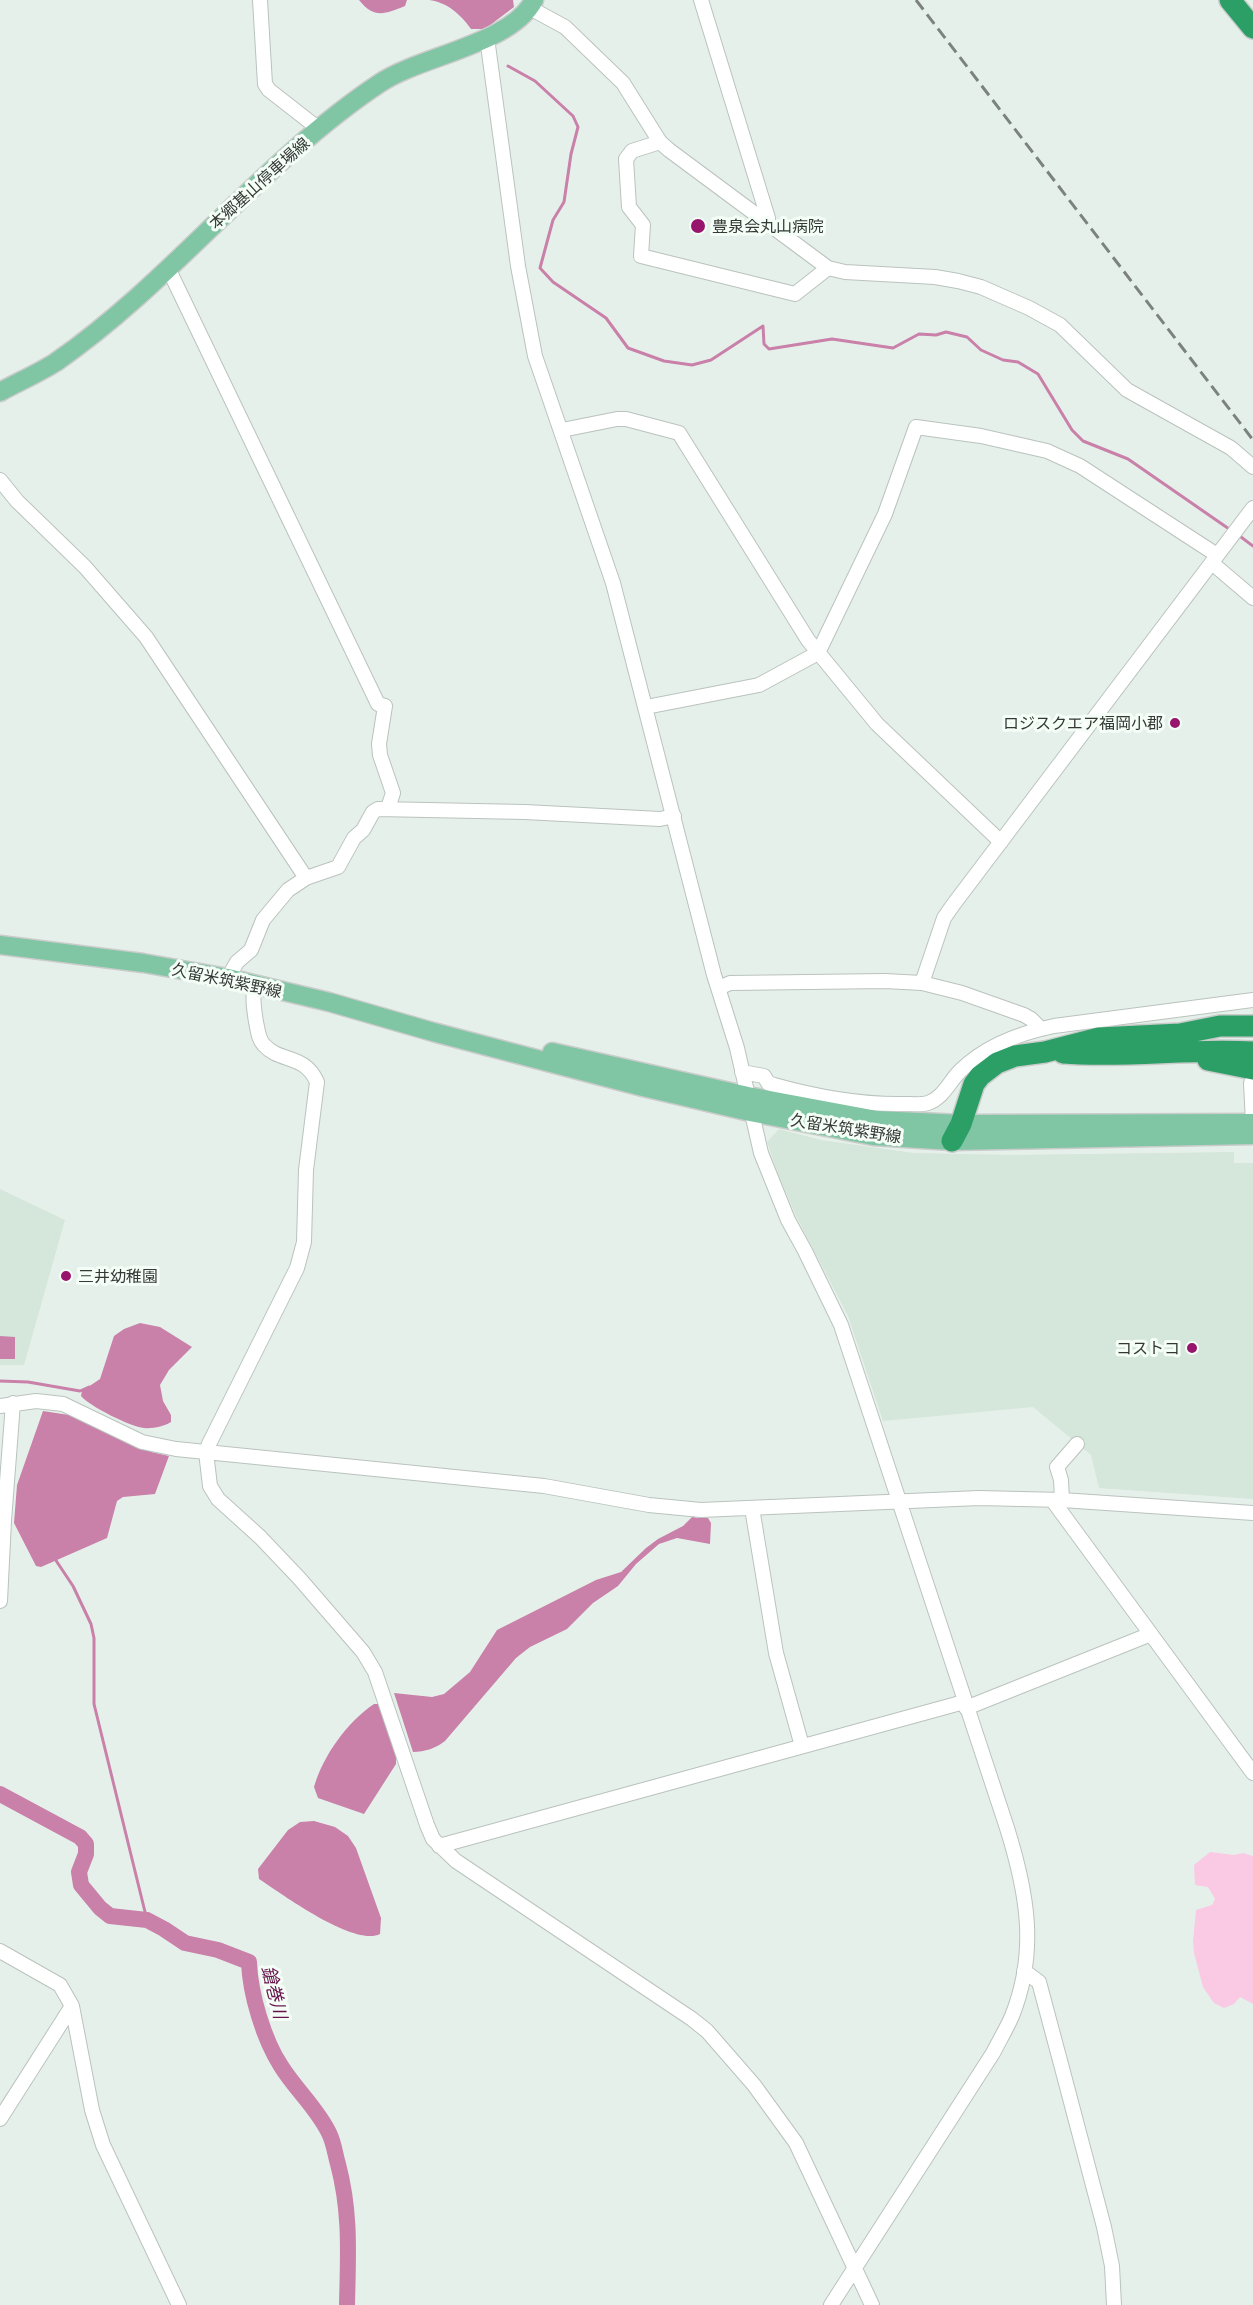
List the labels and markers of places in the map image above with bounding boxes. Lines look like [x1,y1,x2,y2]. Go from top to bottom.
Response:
place label: 豊泉会丸山病院 [712,216,824,236]
marker: 豊泉会丸山病院 [689,217,707,235]
place label: ロジスクエア福岡小郡 [1003,713,1163,733]
marker: ロジスクエア福岡小郡 [1168,716,1182,730]
place label: 三井幼稚園 [78,1266,158,1286]
marker: 三井幼稚園 [59,1269,73,1283]
place label: コストコ [1116,1338,1180,1358]
marker: コストコ [1185,1341,1199,1355]

